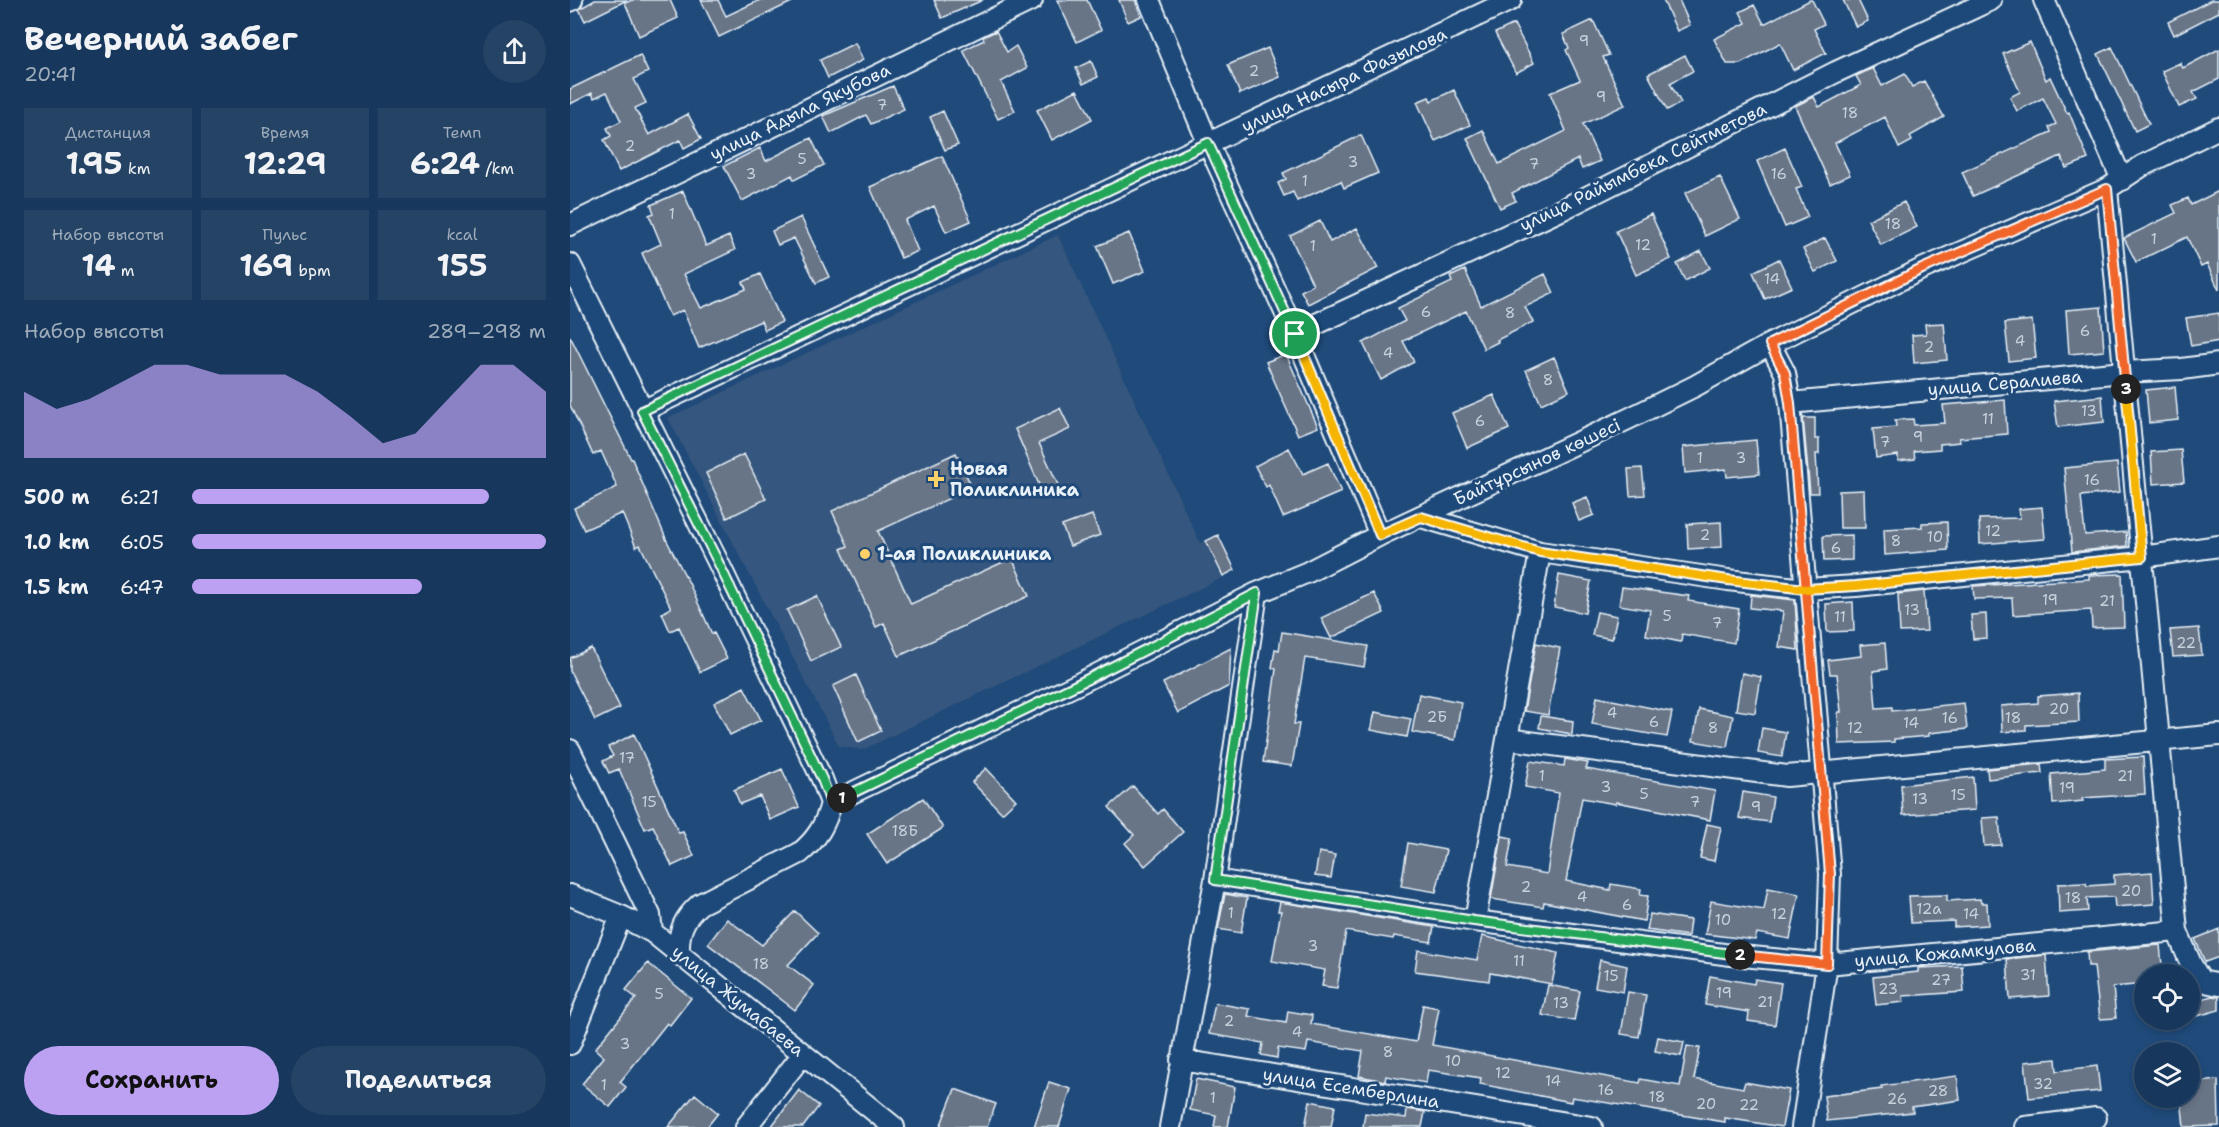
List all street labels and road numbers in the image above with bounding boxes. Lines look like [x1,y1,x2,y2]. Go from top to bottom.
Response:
street label: улица Насыра Фазылова [1237,22,1451,138]
street label: улица Адыла Якубова [706,58,894,166]
street label: улица Райымбека Сейтметова [1516,97,1770,237]
street label: улица Сералиева [1927,364,2083,402]
street label: Байтұрсынов көшесі [1450,413,1624,511]
street label: улица Кожамкулова [1853,933,2037,973]
street label: улица Жумабаева [667,940,809,1062]
street label: улица Есемберлина [1261,1062,1441,1114]

